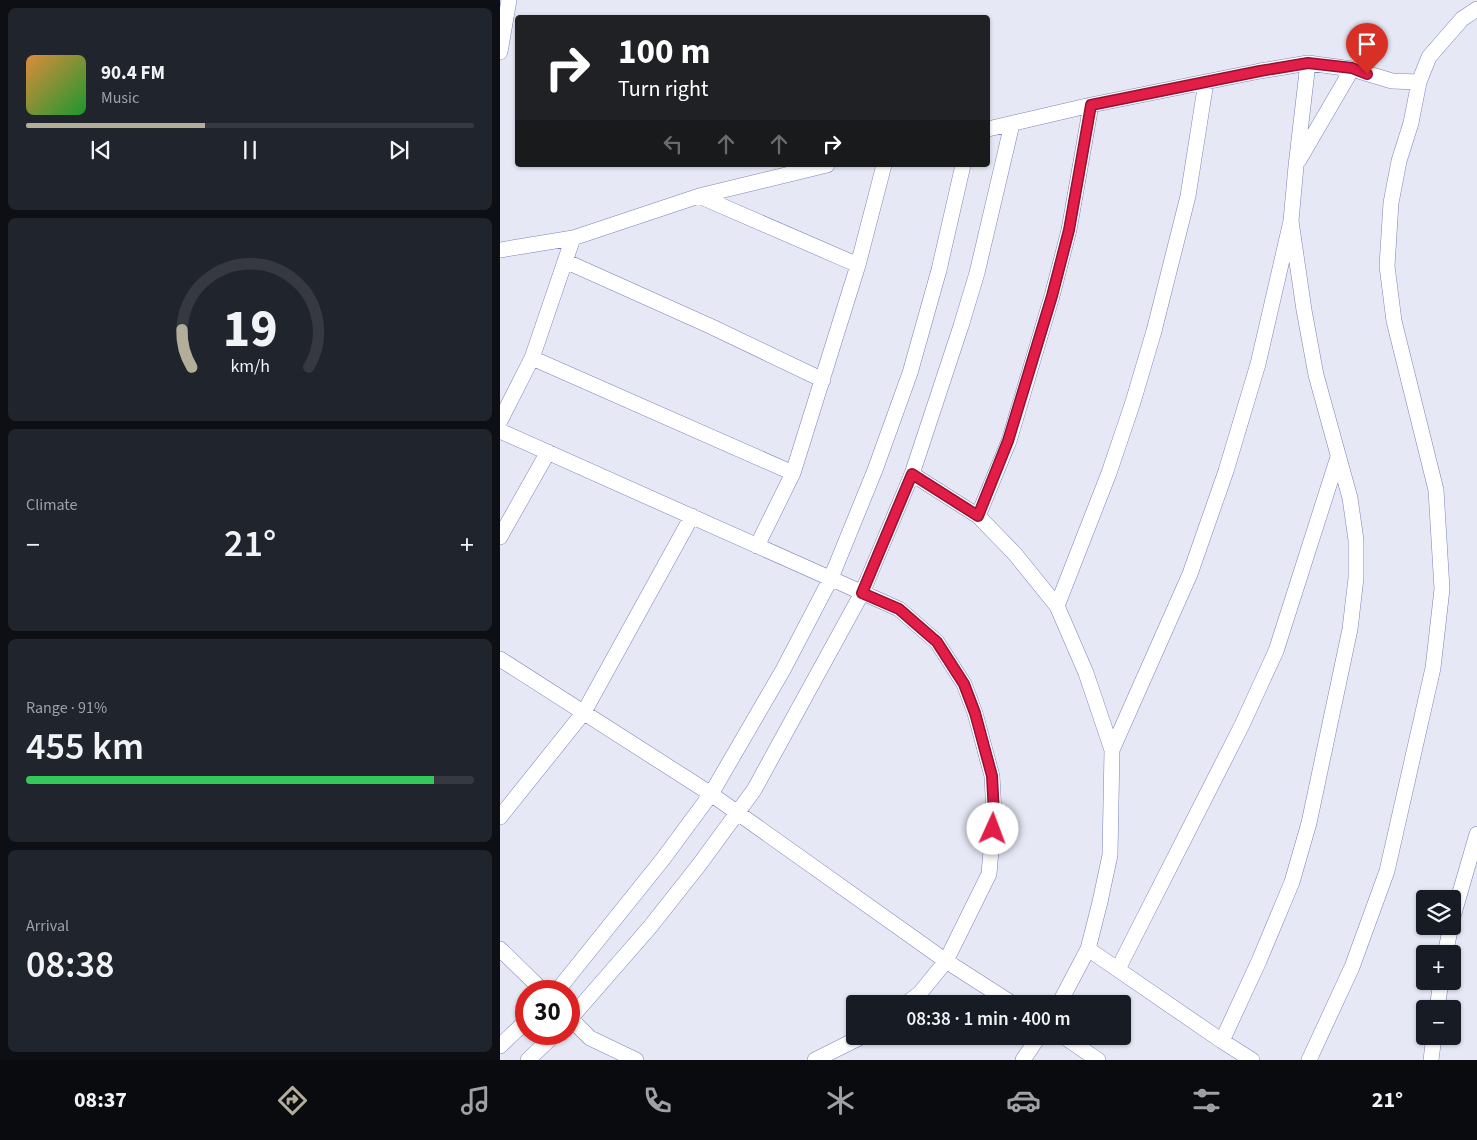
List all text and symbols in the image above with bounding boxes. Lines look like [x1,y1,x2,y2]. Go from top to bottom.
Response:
pin [1346,23,1388,74]
text: 100 m [618,27,710,77]
icon: arrive [1353,30,1381,58]
icon: right [535,35,600,100]
text: 90.4 FM [101,60,165,87]
text: Turn right [618,73,708,105]
text: Music [101,87,139,109]
icon: left [659,130,687,158]
icon: ahead [712,130,740,158]
icon: ahead [765,130,793,158]
icon: right [818,130,846,158]
icon: previous [87,136,115,164]
icon: pause [236,136,264,164]
icon: next [385,136,413,164]
text: 19 [223,293,277,367]
text: km/h [230,354,270,379]
text: Climate [26,494,77,516]
text: 21° [224,517,276,571]
text: − [26,525,40,565]
text: + [460,525,474,565]
text: Range · 91% [26,697,107,719]
text: 455 km [26,720,144,774]
position arrow [966,802,1018,854]
map controls [1416,890,1461,1045]
button: layers [1416,890,1461,935]
text: Arrival [26,915,69,937]
text: 08:38 [26,938,114,992]
button: + [1416,945,1461,990]
speed limit sign: 30 [515,980,580,1045]
button: − [1416,1000,1461,1045]
text: 08:38 · 1 min · 400 m [906,1006,1071,1033]
icon: directions [275,1083,310,1118]
icon: music [458,1083,493,1118]
icon: phone [640,1083,675,1118]
icon: climate [823,1083,858,1118]
icon: car [1006,1083,1041,1118]
icon: filters [1189,1083,1224,1118]
text: 08:37 [74,1084,127,1116]
text: 21° [1372,1084,1403,1116]

